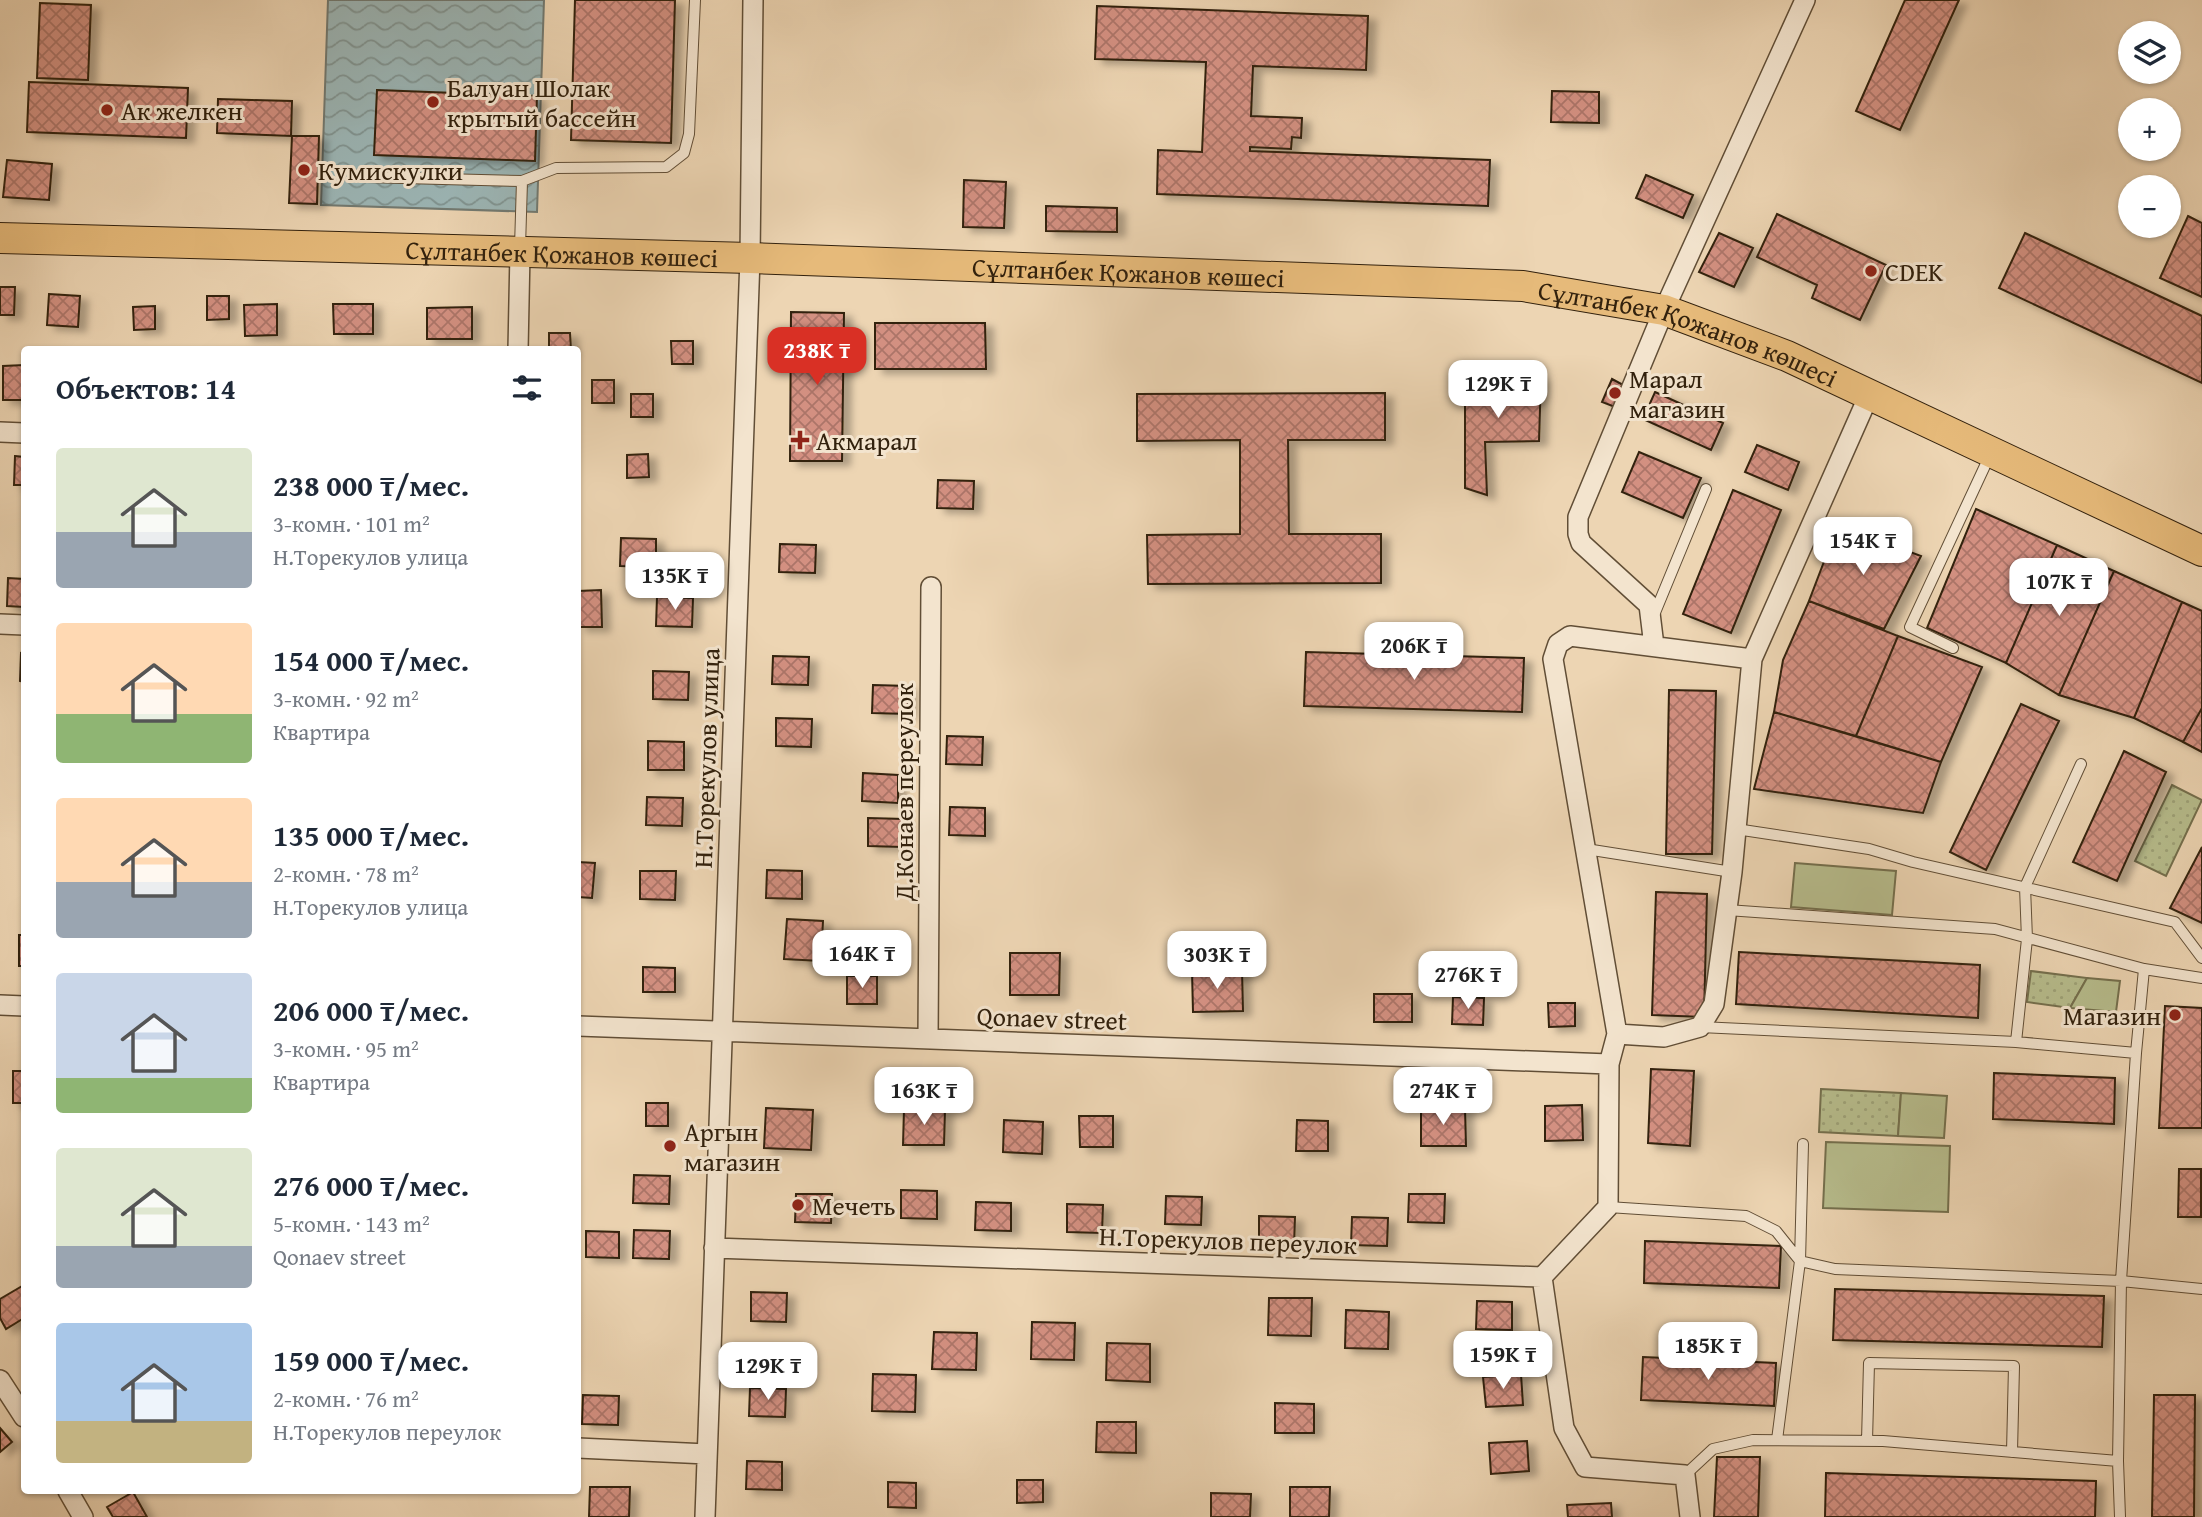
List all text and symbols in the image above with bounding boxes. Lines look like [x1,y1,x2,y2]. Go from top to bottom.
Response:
map controls [2118,21,2181,238]
button: layers [2118,21,2181,84]
place label: Балуан Шолак крытый бассейн [447,68,636,137]
place label: Ак желкен [121,91,243,130]
marker: Балуан Шолак крытый бассейн [425,94,441,110]
button: + [2118,98,2181,161]
marker: Ак желкен [99,102,115,118]
place label: Кумискулки [318,151,463,190]
marker: Кумискулки [296,162,312,178]
button: − [2118,175,2181,238]
street label: Сұлтанбек Қожанов көшесі [405,229,719,277]
street label: Сұлтанбек Қожанов көшесі [972,247,1285,297]
place label: CDEK [1885,252,1944,291]
marker: CDEK [1863,263,1879,279]
street label: Сұлтанбек Қожанов көшесі [1535,269,1844,397]
pin: 238K ₸ [760,328,874,387]
text: 238K ₸ [783,333,851,366]
place label: Марал магазин [1629,359,1725,428]
pin: 129K ₸ [1441,360,1555,420]
text: Объектов: 14 [56,366,236,410]
text: 129K ₸ [1464,366,1532,399]
icon: filters [508,369,546,407]
marker: Марал магазин [1607,385,1623,401]
place label: Акмарал [816,421,917,460]
marker: Акмарал [790,430,810,450]
text: 238 000 ₸/мес. [273,463,469,507]
icon: home [112,476,196,560]
text: 3-комн. · 101 m² [273,507,430,540]
pin: 154K ₸ [1806,518,1920,577]
text: 154K ₸ [1829,523,1897,556]
text: Н.Торекулов улица [273,540,468,573]
pin: 135K ₸ [618,552,732,612]
text: 135K ₸ [641,558,709,591]
pin: 107K ₸ [2002,558,2116,618]
text: 107K ₸ [2025,564,2093,597]
pin: 206K ₸ [1357,622,1471,682]
text: 206K ₸ [1380,628,1448,661]
text: 154 000 ₸/мес. [273,638,469,682]
street label: Н.Торекулов улица [683,646,729,869]
icon: home [112,651,196,735]
text: 3-комн. · 92 m² [273,682,419,715]
street label: Д.Конаев переулок [884,683,923,902]
text: Квартира [273,715,370,748]
text: 135 000 ₸/мес. [273,813,469,857]
icon: home [112,826,196,910]
text: 2-комн. · 78 m² [273,857,419,890]
text: Н.Торекулов улица [273,890,468,923]
pin: 164K ₸ [805,930,919,990]
pin: 303K ₸ [1160,932,1274,991]
text: 164K ₸ [828,936,896,969]
text: 303K ₸ [1183,937,1251,970]
pin: 276K ₸ [1411,951,1525,1011]
text: 276K ₸ [1434,957,1502,990]
text: 206 000 ₸/мес. [273,988,469,1032]
street label: Qonaev street [976,996,1128,1040]
place label: Магазин [2063,996,2161,1035]
icon: home [112,1001,196,1085]
marker: Магазин [2167,1007,2183,1023]
text: 3-комн. · 95 m² [273,1032,419,1065]
text: Квартира [273,1065,370,1098]
pin: 163K ₸ [867,1068,981,1127]
pin: 274K ₸ [1386,1068,1500,1127]
text: 163K ₸ [890,1073,958,1106]
text: 274K ₸ [1409,1073,1477,1106]
place label: Аргын магазин [684,1112,780,1181]
marker: Аргын магазин [662,1138,678,1154]
text: 276 000 ₸/мес. [273,1163,469,1207]
icon: home [112,1176,196,1260]
place label: Мечеть [812,1186,896,1225]
marker: Мечеть [790,1197,806,1213]
text: 5-комн. · 143 m² [273,1207,430,1240]
street label: Н.Торекулов переулок [1098,1216,1358,1264]
text: Qonaev street [273,1240,406,1273]
pin: 185K ₸ [1651,1322,1765,1382]
text: 185K ₸ [1674,1328,1742,1361]
pin: 159K ₸ [1446,1332,1560,1391]
text: 159K ₸ [1469,1337,1537,1370]
text: 159 000 ₸/мес. [273,1338,469,1382]
pin: 129K ₸ [711,1342,825,1402]
text: 129K ₸ [734,1348,802,1381]
icon: home [112,1351,196,1435]
text: 2-комн. · 76 m² [273,1382,419,1415]
text: Н.Торекулов переулок [273,1415,501,1448]

